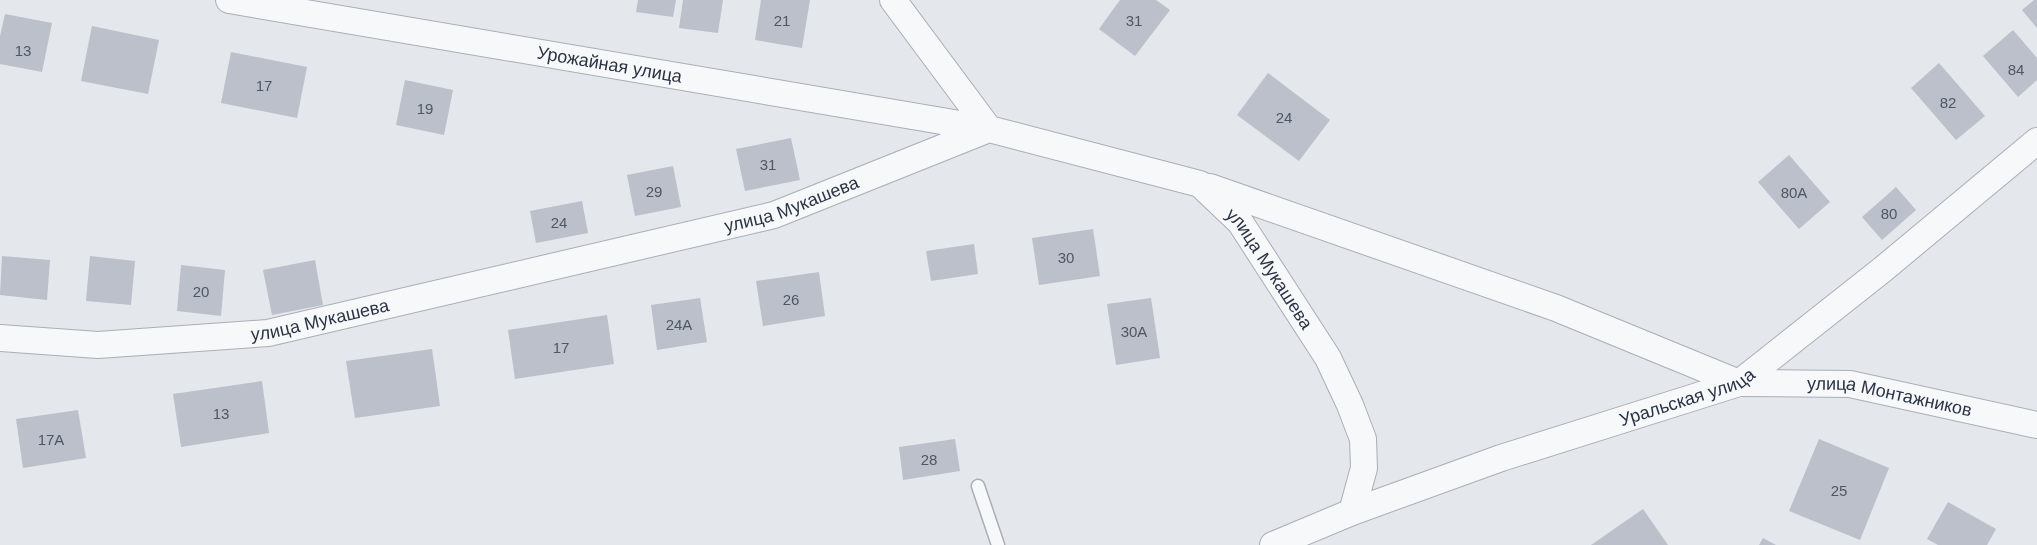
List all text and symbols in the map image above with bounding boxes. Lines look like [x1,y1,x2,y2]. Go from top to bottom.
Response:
house number: 21 [774,12,790,29]
house number: 31 [1126,12,1142,29]
house number: 13 [15,42,31,59]
street label: Урожайная улица [535,42,685,87]
house number: 84 [2008,61,2024,78]
house number: 17 [256,77,272,94]
house number: 82 [1940,94,1956,111]
house number: 19 [417,100,433,117]
house number: 24 [1276,109,1292,126]
house number: 31 [760,156,776,173]
street label: улица Мукашева [722,172,862,236]
house number: 29 [646,183,662,200]
house number: 80А [1781,184,1807,201]
street label: улица Мукашева [1222,204,1317,334]
house number: 80 [1881,205,1897,222]
house number: 24 [551,214,567,231]
house number: 30 [1058,249,1074,266]
house number: 20 [193,283,209,300]
house number: 26 [783,291,799,308]
street label: улица Мукашева [250,295,392,344]
house number: 24А [666,316,692,333]
house number: 30А [1121,323,1147,340]
house number: 17 [553,339,569,356]
street label: Уральская улица [1617,364,1760,430]
street label: улица Монтажников [1807,373,1974,420]
house number: 13 [213,405,229,422]
house number: 17А [38,431,64,448]
house number: 28 [921,451,937,468]
house number: 25 [1831,482,1847,499]

